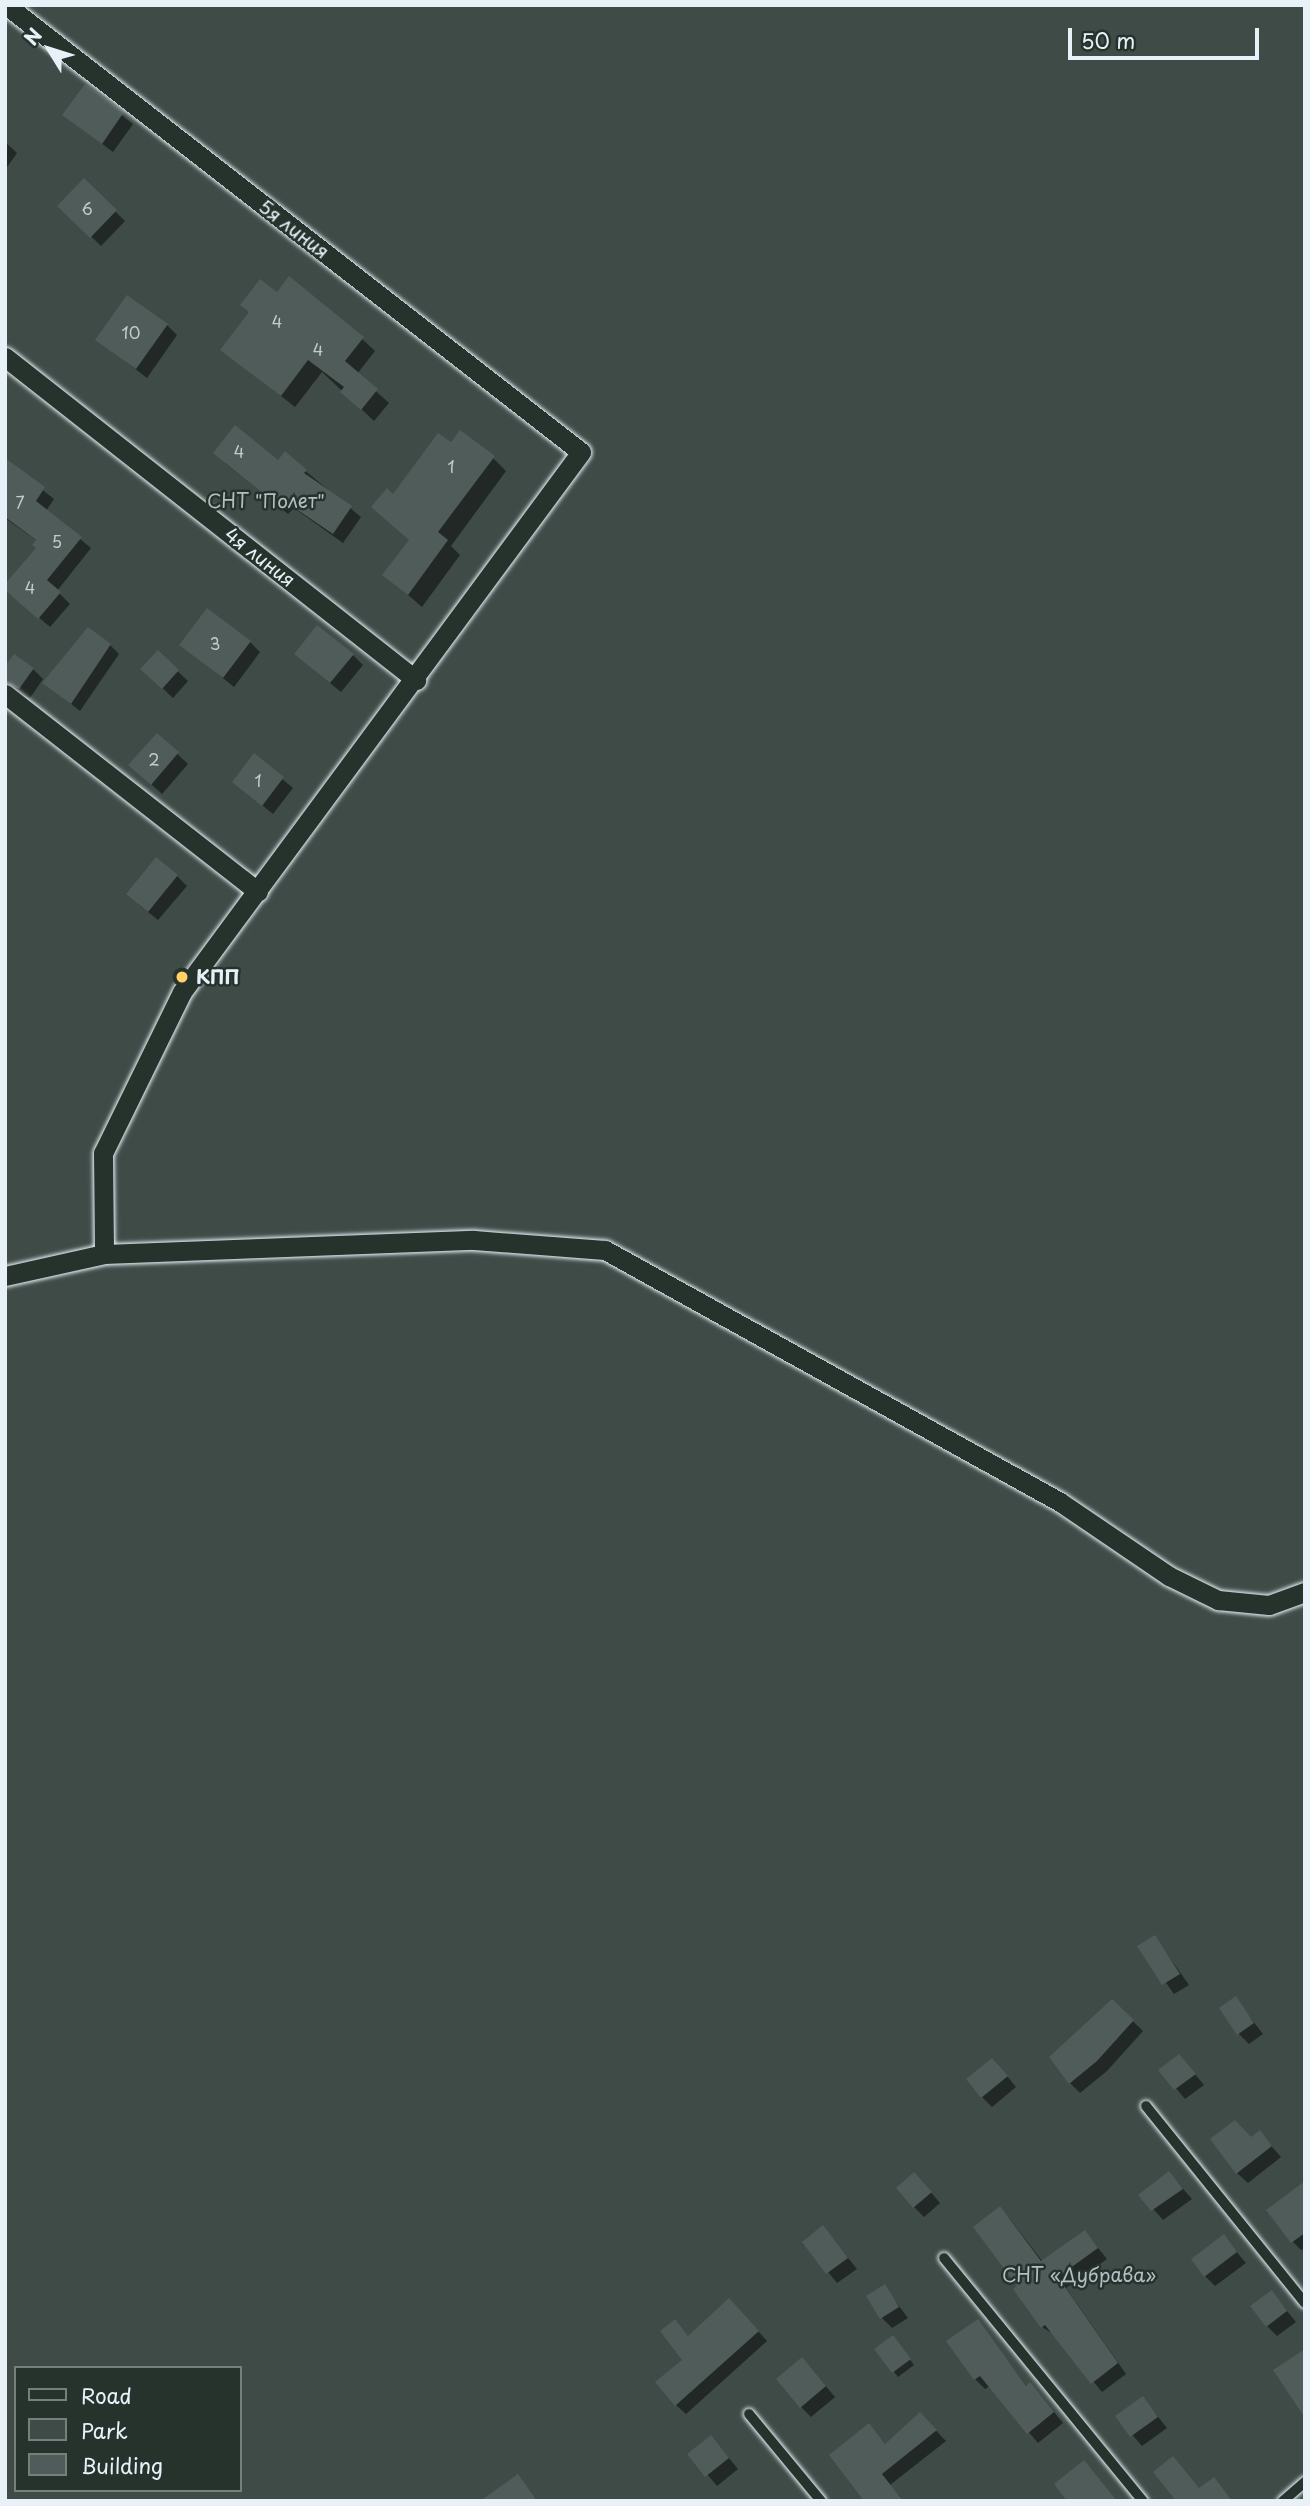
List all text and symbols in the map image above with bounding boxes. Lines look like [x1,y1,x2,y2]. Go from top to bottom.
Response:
north arrow [14,14,84,84]
scale bar [1072,14,1263,58]
text: N [17,22,48,51]
text: 50 m [1081,24,1135,56]
street label: 5я линия [254,194,334,264]
house number: 6 [81,198,93,218]
house number: 4 [272,311,282,331]
house number: 10 [122,322,140,342]
house number: 4 [313,339,323,359]
house number: 4 [234,441,244,461]
house number: 1 [447,456,455,476]
park label: СНТ "Полет" [207,490,325,512]
house number: 7 [15,492,25,512]
street label: 4я линия [220,522,300,592]
house number: 5 [52,531,62,551]
house number: 4 [25,577,35,597]
house number: 3 [210,633,220,653]
house number: 2 [148,749,160,769]
house number: 1 [254,770,262,790]
place label: КПП [196,966,240,988]
marker: КПП [174,969,190,985]
park label: СНТ «Дубрава» [1002,2264,1156,2286]
legend [14,2366,242,2492]
text: Road [81,2379,132,2411]
text: Park [81,2414,128,2446]
text: Building [81,2449,163,2481]

